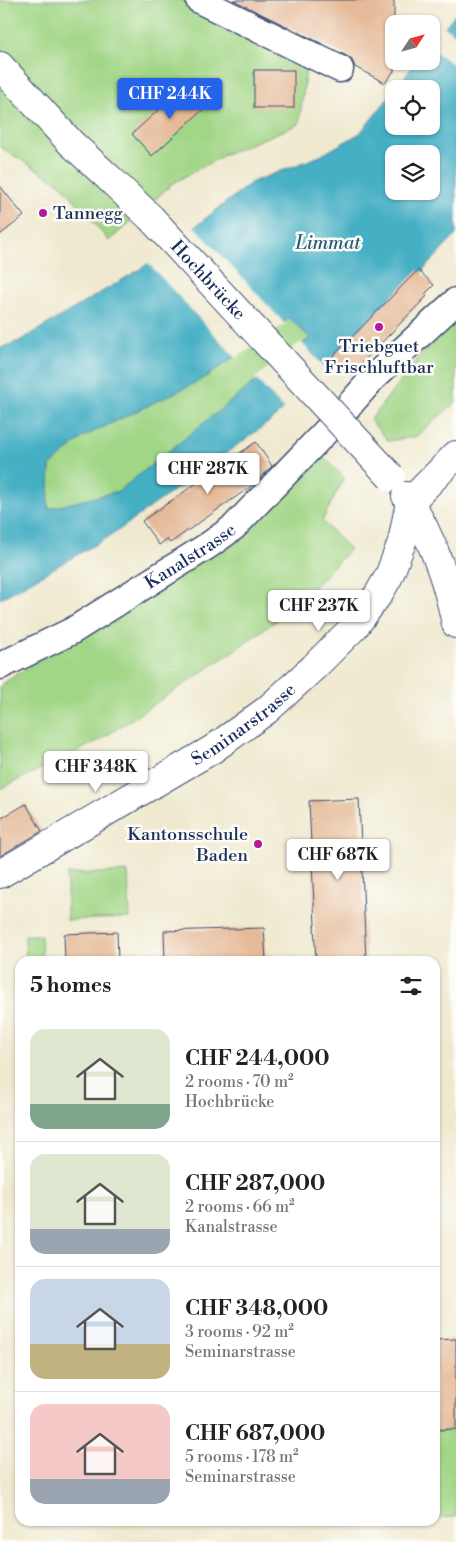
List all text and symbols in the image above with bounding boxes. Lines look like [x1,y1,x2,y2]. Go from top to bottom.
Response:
north arrow [385,15,440,70]
map controls [385,15,440,200]
pin: CHF 244K [118,78,222,120]
button: locate [385,80,440,135]
text: CHF 244K [128,84,212,104]
button: layers [385,145,440,200]
place label: Tannegg [53,202,124,225]
marker: Tannegg [37,207,49,219]
water label: Limmat [295,231,361,255]
street label: Hochbrücke [166,235,251,325]
marker: Triebguet Frischluftbar [373,321,385,333]
place label: Triebguet Frischluftbar [324,335,434,379]
pin: CHF 287K [156,452,260,495]
text: CHF 287K [168,459,248,479]
street label: Kanalstrasse [140,518,240,594]
pin: CHF 237K [267,590,371,632]
text: CHF 237K [279,596,359,616]
street label: Seminarstrasse [187,678,300,771]
pin: CHF 348K [44,750,148,793]
text: CHF 348K [55,757,137,777]
place label: Kantonsschule Baden [127,823,248,867]
marker: Kantonsschule Baden [252,838,264,850]
pin: CHF 687K [286,838,390,881]
text: CHF 687K [298,845,378,865]
icon: filters [397,972,425,1000]
text: 5 homes [30,973,111,999]
text: CHF 244,000 [185,1046,330,1072]
icon: home [70,1049,130,1109]
text: 2 rooms · 70 m² [185,1072,294,1092]
text: Hochbrücke [185,1092,274,1112]
text: CHF 287,000 [185,1171,325,1197]
icon: home [70,1174,130,1234]
text: 2 rooms · 66 m² [185,1197,295,1217]
text: Kanalstrasse [185,1217,278,1237]
text: CHF 348,000 [185,1296,328,1322]
icon: home [70,1299,130,1359]
text: 3 rooms · 92 m² [185,1322,294,1342]
text: Seminarstrasse [185,1342,296,1362]
text: CHF 687,000 [185,1421,325,1447]
icon: home [70,1424,130,1484]
text: 5 rooms · 178 m² [185,1447,299,1467]
text: Seminarstrasse [185,1467,296,1487]

